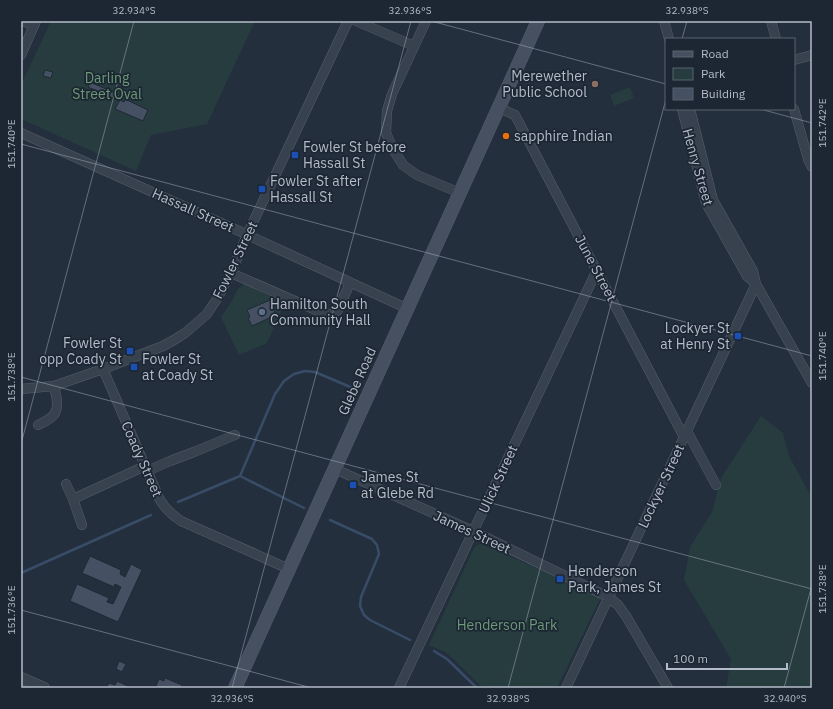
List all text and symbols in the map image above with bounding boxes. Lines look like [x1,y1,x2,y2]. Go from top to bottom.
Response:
text: 32.934°S [112,4,156,17]
text: 32.936°S [388,4,432,17]
text: 32.938°S [665,4,709,17]
legend [665,38,795,110]
text: Road [701,46,729,61]
text: Park [701,66,726,81]
place label: Merewether Public School [502,67,587,101]
park label: Darling Street Oval [72,69,142,103]
marker: Merewether Public School [590,79,600,89]
text: Building [701,86,746,101]
text: 151.742°E [816,98,829,148]
text: 151.740°E [5,119,18,169]
street label: Henry Street [678,126,718,208]
place label: sapphire Indian [514,127,613,145]
marker: sapphire Indian [501,131,511,141]
place label: Fowler St before Hassall St [303,138,406,172]
marker: Fowler St before Hassall St [290,150,300,160]
place label: Fowler St after Hassall St [270,172,362,206]
street label: Hassall Street [149,184,237,236]
marker: Fowler St after Hassall St [257,184,267,194]
street label: Fowler Street [208,218,262,302]
street label: June Street [571,232,621,304]
place label: Hamilton South Community Hall [270,295,371,329]
marker: Hamilton South Community Hall [257,307,267,317]
place label: Lockyer St at Henry St [660,319,730,353]
marker: Lockyer St at Henry St [733,331,743,341]
text: 151.740°E [816,331,829,381]
place label: Fowler St opp Coady St [39,334,122,368]
street label: Glebe Road [334,344,380,418]
marker: Fowler St opp Coady St [125,346,135,356]
place label: Fowler St at Coady St [142,350,213,384]
text: 151.738°E [5,352,18,402]
marker: Fowler St at Coady St [129,362,139,372]
street label: Coady Street [117,418,167,500]
street label: Lockyer Street [634,441,688,531]
street label: Ulick Street [474,442,522,516]
place label: James St at Glebe Rd [361,468,434,502]
marker: James St at Glebe Rd [348,480,358,490]
street label: James Street [431,506,514,558]
place label: Henderson Park, James St [568,562,661,596]
text: 151.738°E [816,564,829,614]
marker: Henderson Park, James St [555,574,565,584]
text: 151.736°E [5,585,18,635]
park label: Henderson Park [457,616,558,634]
scale bar [667,645,787,671]
text: 100 m [673,651,708,666]
text: 32.936°S [210,692,254,705]
text: 32.938°S [486,692,530,705]
text: 32.940°S [763,692,807,705]

